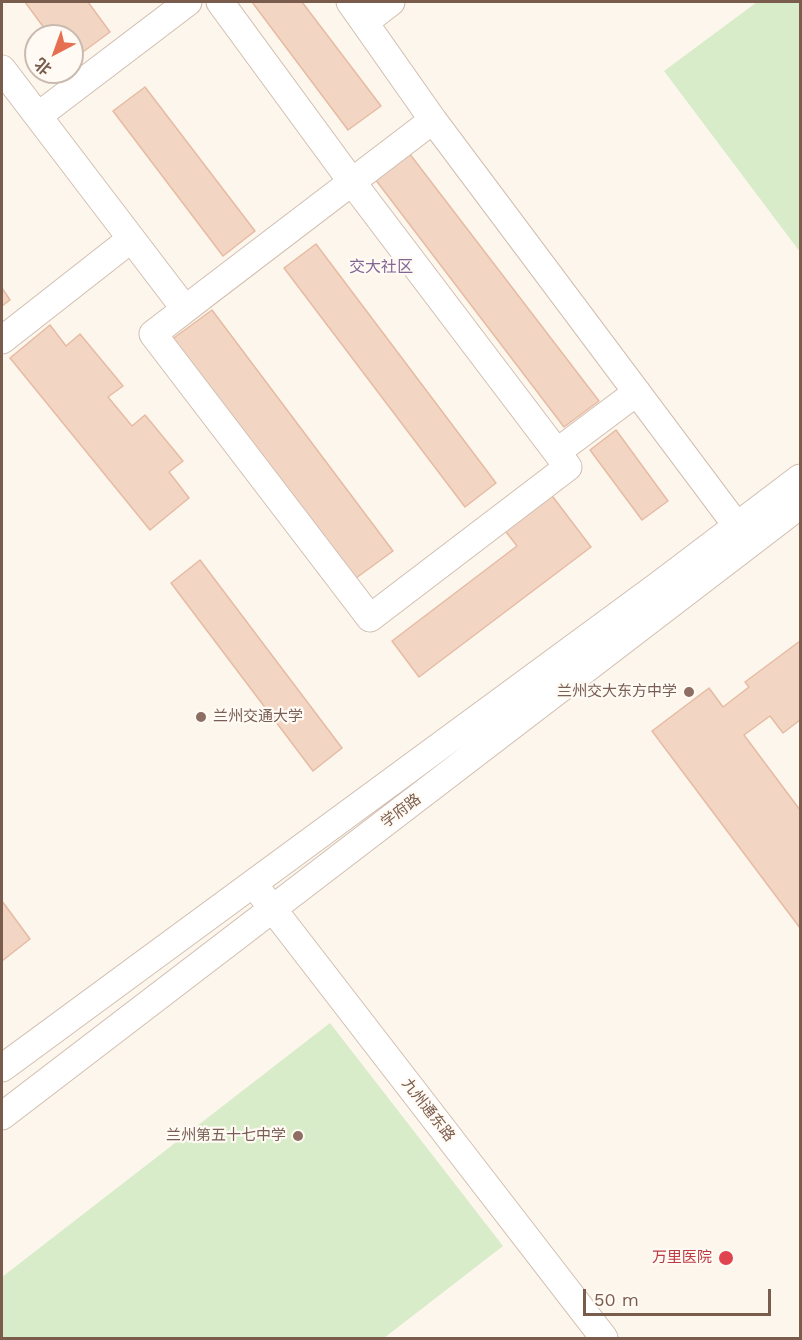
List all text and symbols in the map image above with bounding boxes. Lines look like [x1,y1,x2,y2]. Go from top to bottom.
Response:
north arrow [24,24,84,84]
text: 北 [31,54,55,79]
district label: 交大社区 [349,257,413,277]
place label: 兰州交大东方中学 [557,683,677,701]
marker: 兰州交大东方中学 [682,685,696,699]
place label: 兰州交通大学 [213,708,303,726]
marker: 兰州交通大学 [194,710,208,724]
street label: 学府路 [378,790,424,832]
street label: 九州通东路 [398,1075,458,1145]
place label: 兰州第五十七中学 [166,1127,286,1145]
marker: 兰州第五十七中学 [291,1129,305,1143]
place label: 万里医院 [652,1249,712,1267]
marker: 万里医院 [717,1249,735,1267]
scale bar [586,1277,774,1315]
text: 50 m [594,1289,639,1310]

